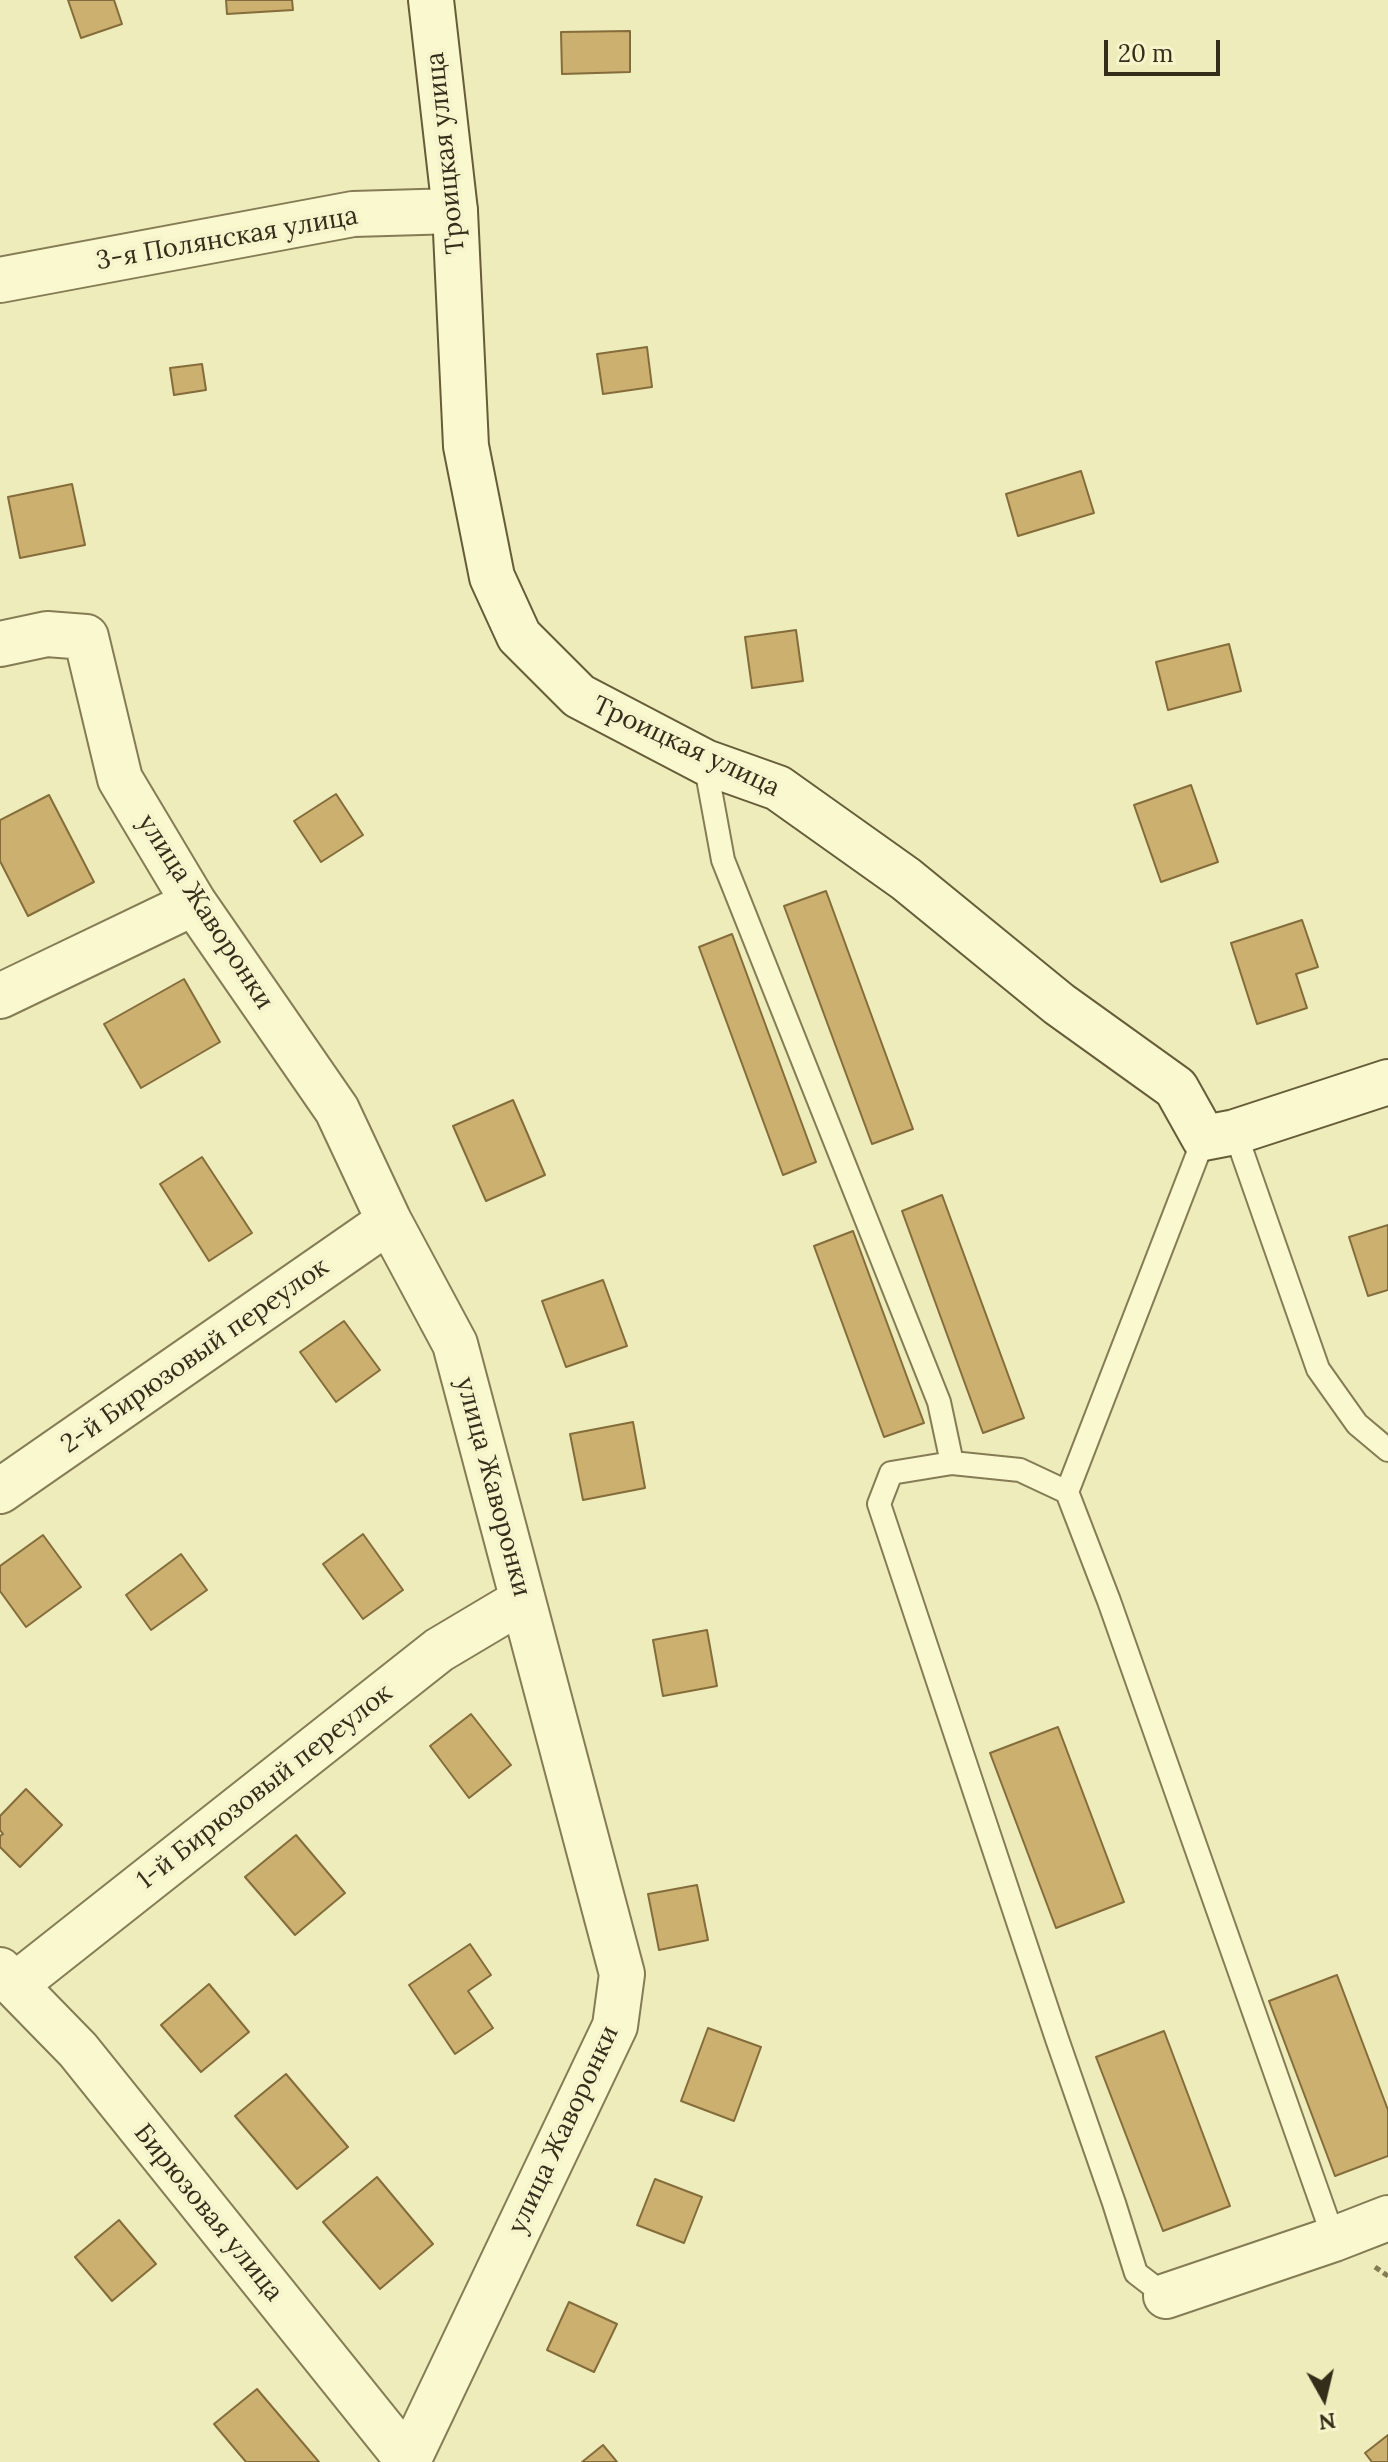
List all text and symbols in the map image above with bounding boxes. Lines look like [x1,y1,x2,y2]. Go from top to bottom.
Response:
scale bar [1108,24,1224,74]
text: 20 m [1118,38,1174,69]
street label: Троицкая улица [420,51,472,255]
street label: 3-я Полянская улица [94,201,360,277]
street label: Троицкая улица [588,690,784,804]
street label: улица Жаворонки [130,809,280,1015]
street label: 2-й Бирюзовый переулок [55,1252,335,1460]
street label: улица Жаворонки [449,1374,537,1600]
street label: 1-й Бирюзовый переулок [131,1678,399,1896]
street label: улица Жаворонки [502,2021,626,2239]
street label: Бирюзовая улица [127,2118,289,2308]
north arrow [1284,2358,1364,2438]
text: N [1317,2407,1338,2437]

